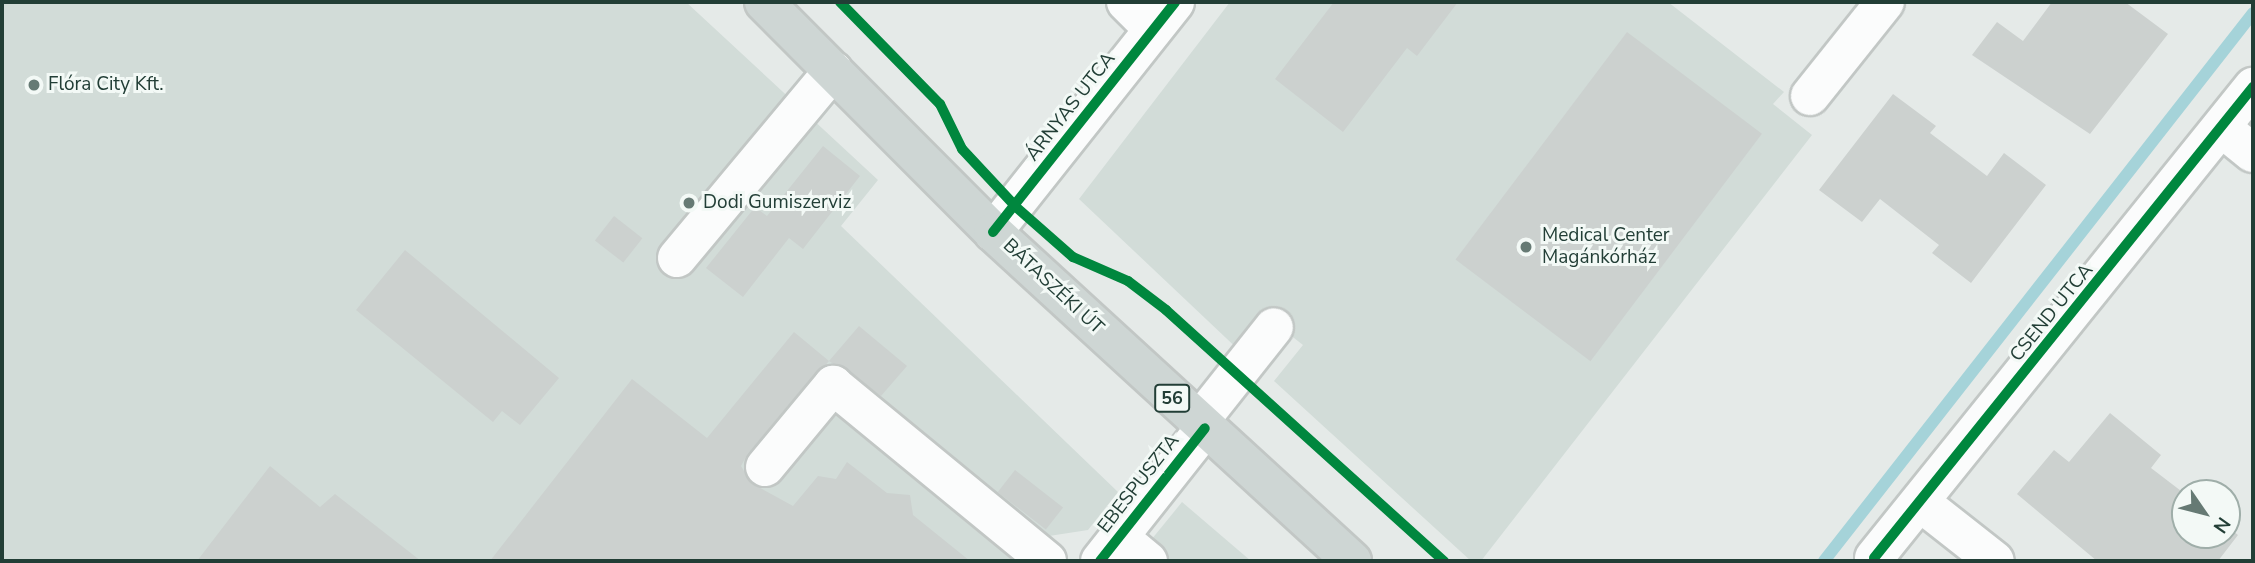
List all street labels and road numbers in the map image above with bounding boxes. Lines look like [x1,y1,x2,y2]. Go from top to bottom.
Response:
street label: ÁRNYAS UTCA [1021,48,1121,166]
street label: BÁTASZÉKI ÚT [998,234,1108,340]
street label: CSEND UTCA [2006,260,2098,366]
road number: 56 [1153,384,1191,412]
street label: EBESPUSZTA [1093,430,1185,538]

